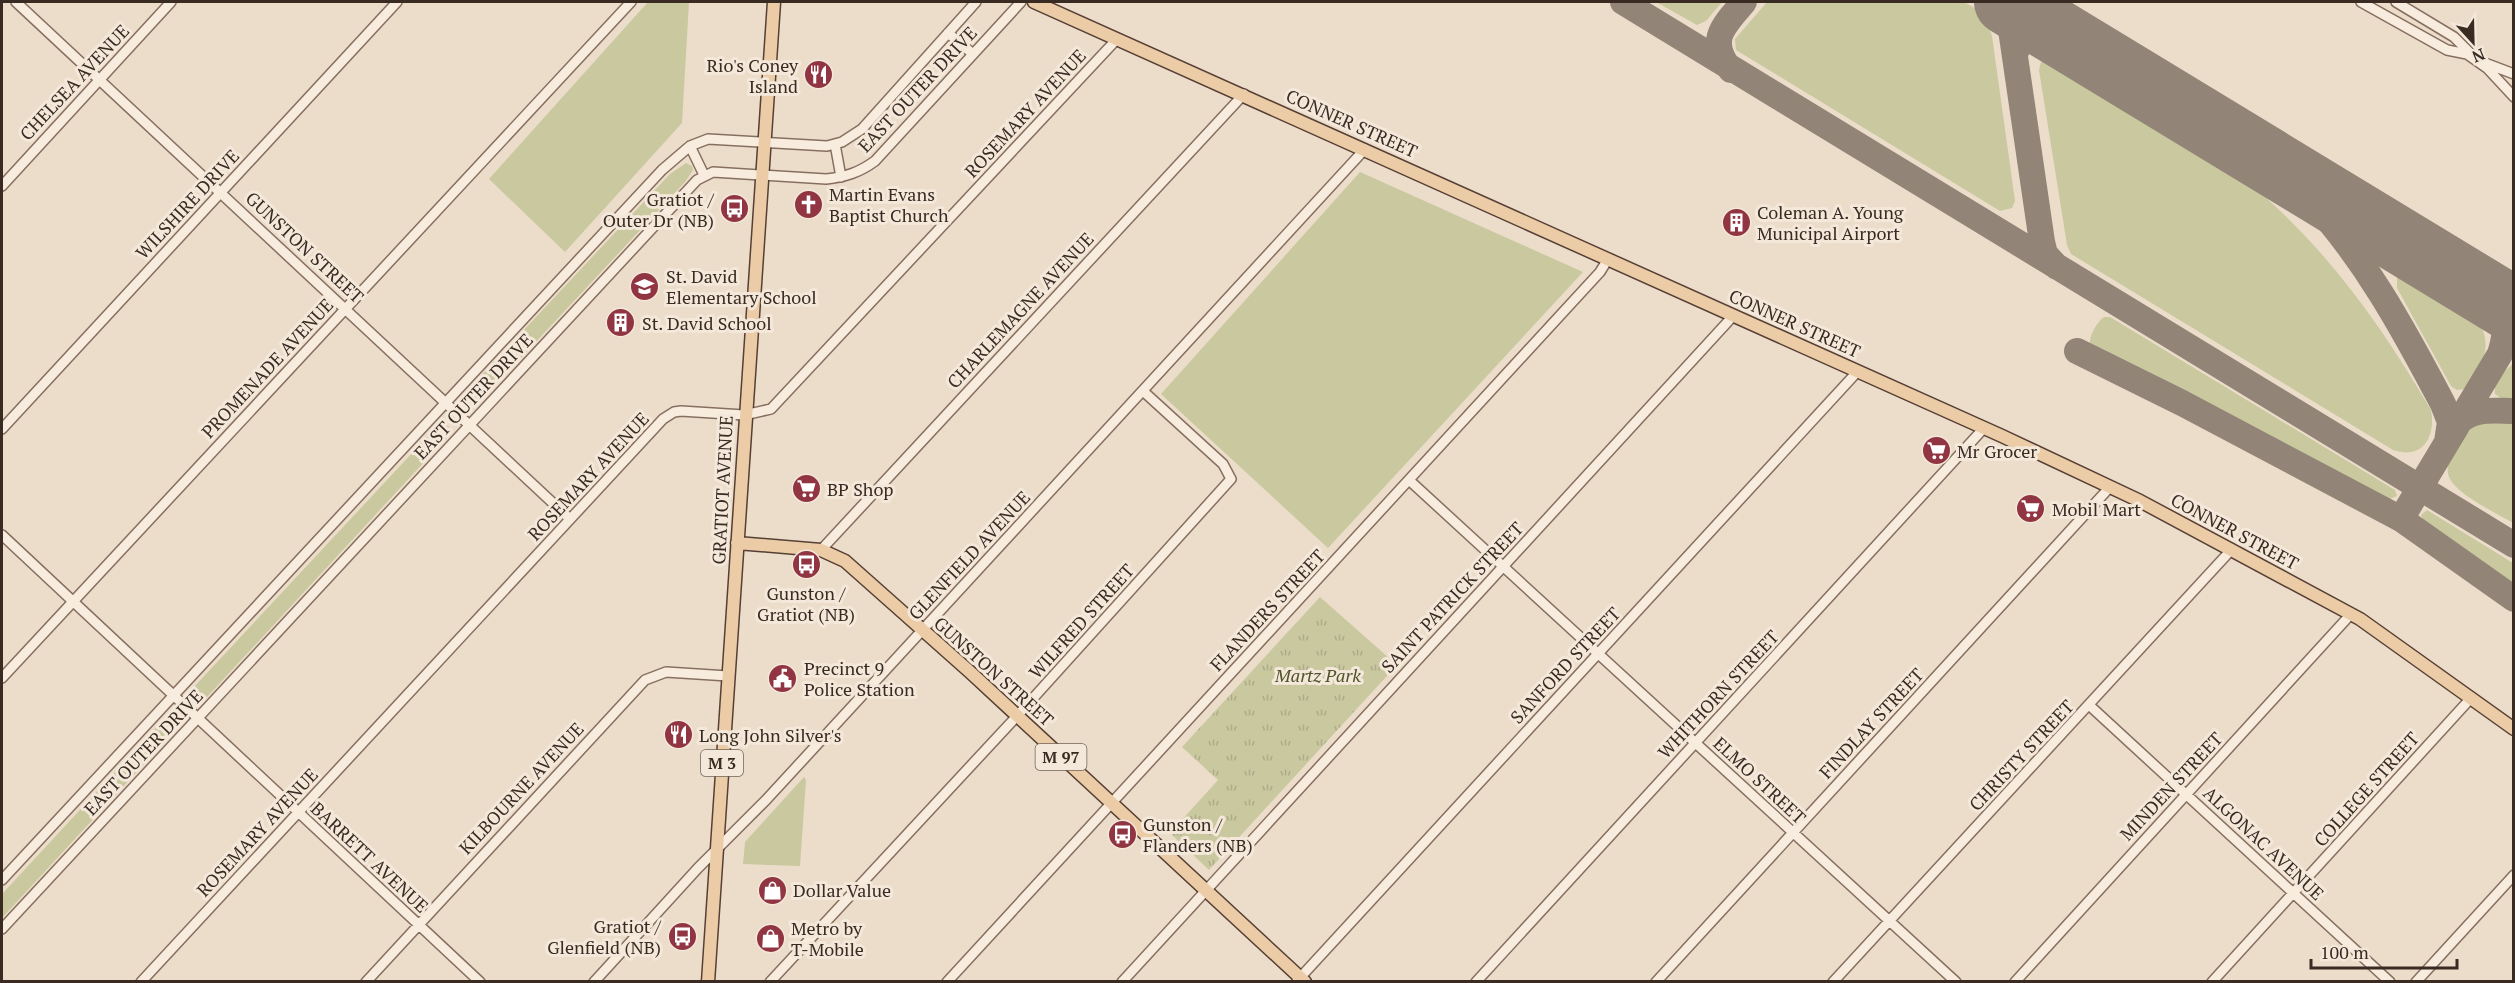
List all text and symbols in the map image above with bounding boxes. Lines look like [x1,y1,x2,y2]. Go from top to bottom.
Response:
north arrow [2443,12,2503,72]
street label: CHELSEA AVENUE [14,19,134,145]
street label: EAST OUTER DRIVE [852,21,982,157]
text: N [2469,43,2488,68]
street label: ROSEMARY AVENUE [959,44,1091,182]
place label: Rio's Coney Island [707,53,799,98]
restaurant icon: Rio's Coney Island [803,59,835,91]
street label: CONNER STREET [1282,83,1422,163]
street label: WILSHIRE DRIVE [130,144,244,264]
place label: Martin Evans Baptist Church [829,182,949,227]
street label: GUNSTON STREET [241,186,369,308]
place label: Gratiot / Outer Dr (NB) [603,187,715,232]
church icon: Martin Evans Baptist Church [792,188,824,220]
bus stop icon: Gratiot / Outer Dr (NB) [719,193,751,225]
place label: Coleman A. Young Municipal Airport [1757,200,1904,245]
building icon: Coleman A. Young Municipal Airport [1720,206,1752,238]
street label: CHARLEMAGNE AVENUE [941,227,1099,393]
place label: St. David Elementary School [666,264,817,309]
school or university icon: St. David Elementary School [629,270,661,302]
street label: CONNER STREET [1725,283,1865,363]
street label: PROMENADE AVENUE [196,293,338,443]
building icon: St. David School [605,307,637,339]
place label: St. David School [642,311,772,335]
street label: EAST OUTER DRIVE [408,328,538,464]
street label: ROSEMARY AVENUE [522,407,654,545]
street label: GRATIOT AVENUE [706,415,738,565]
supermarket icon: Mr Grocer [1920,435,1952,467]
place label: Mr Grocer [1957,439,2037,463]
supermarket icon: BP Shop [790,473,822,505]
place label: BP Shop [827,477,894,501]
street label: GLENFIELD AVENUE [903,485,1035,625]
street label: CONNER STREET [2167,487,2303,575]
supermarket icon: Mobil Mart [2015,493,2047,525]
place label: Mobil Mart [2052,497,2141,521]
street label: SAINT PATRICK STREET [1376,516,1528,678]
street label: FLANDERS STREET [1204,544,1330,676]
bus stop icon: Gunston / Gratiot (NB) [790,548,822,580]
street label: WILFRED STREET [1023,559,1139,683]
place label: Gunston / Gratiot (NB) [757,581,855,626]
street label: SANFORD STREET [1505,602,1625,728]
street label: GUNSTON STREET [929,611,1059,731]
street label: WHITHORN STREET [1652,625,1784,763]
place label: Precinct 9 Police Station [804,656,915,701]
public building icon: Precinct 9 Police Station [767,662,799,694]
park label: Martz Park [1274,663,1361,687]
street label: FINDLAY STREET [1813,663,1929,783]
street label: EAST OUTER DRIVE [78,684,208,820]
street label: CHRISTY STREET [1963,694,2079,816]
street label: KILBOURNE AVENUE [453,717,589,859]
restaurant icon: Long John Silver's [662,719,694,751]
place label: Long John Silver's [699,723,842,747]
street label: MINDEN STREET [2114,727,2228,845]
street label: COLLEGE STREET [2308,727,2424,851]
street label: ELMO STREET [1709,731,1811,829]
road number: M 97 [1036,744,1086,770]
road number: M 3 [701,750,743,776]
street label: ROSEMARY AVENUE [191,763,323,901]
street label: ALGONAC AVENUE [2199,781,2329,905]
street label: BARRETT AVENUE [306,796,434,918]
place label: Gunston / Flanders (NB) [1143,812,1253,857]
bus stop icon: Gunston / Flanders (NB) [1106,818,1138,850]
shop icon: Dollar Value [756,874,788,906]
place label: Dollar Value [793,878,891,902]
place label: Gratiot / Glenfield (NB) [547,914,662,959]
place label: Metro by T-Mobile [791,916,864,961]
bus stop icon: Gratiot / Glenfield (NB) [666,920,698,952]
shop icon: Metro by T-Mobile [754,922,786,954]
scale bar [2311,932,2456,970]
text: 100 m [2320,940,2369,964]

